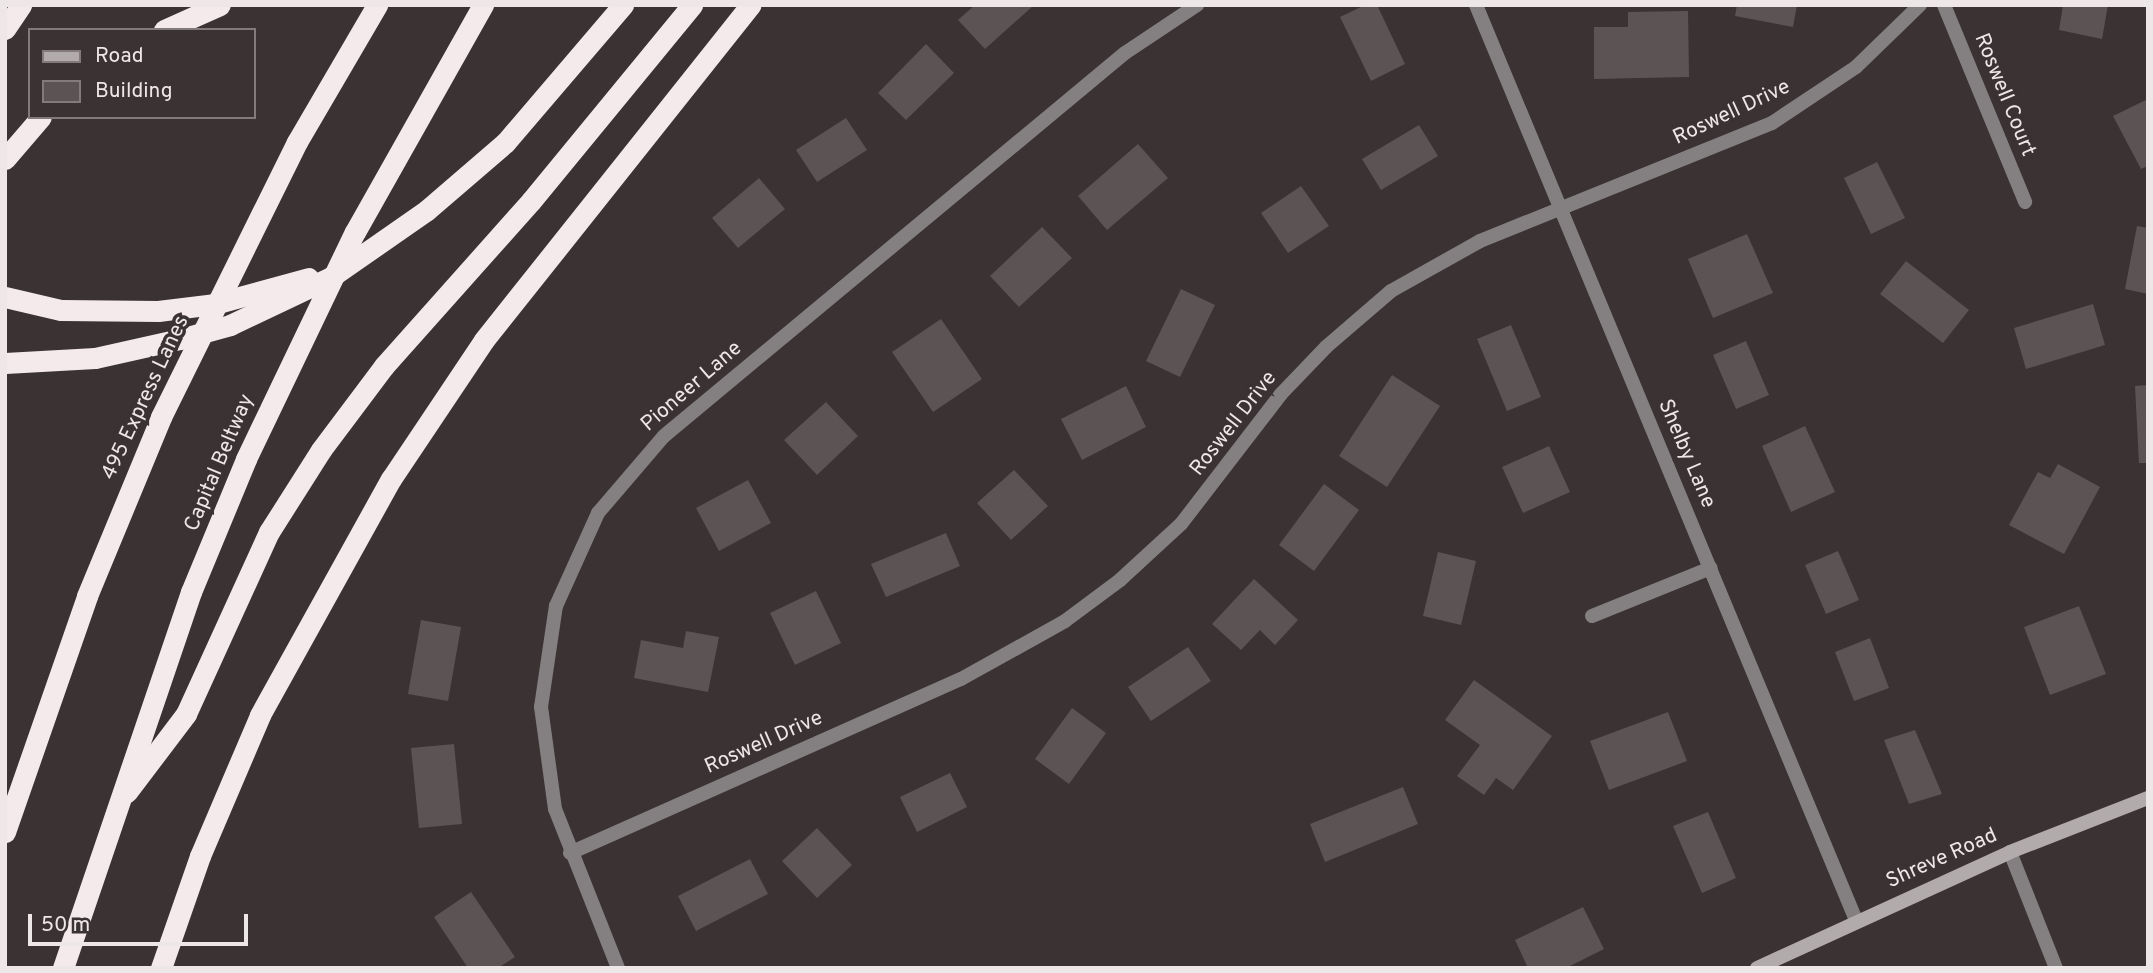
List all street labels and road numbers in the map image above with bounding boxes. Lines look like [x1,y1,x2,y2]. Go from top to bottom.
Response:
street label: Roswell Court [1968,30,2040,160]
street label: Roswell Drive [1669,75,1795,151]
street label: 495 Express Lanes [97,312,195,484]
street label: Pioneer Lane [637,336,747,438]
street label: Roswell Drive [1185,366,1283,482]
street label: Capital Beltway [180,391,260,535]
street label: Shelby Lane [1652,396,1720,512]
street label: Roswell Drive [701,706,827,780]
street label: Shreve Road [1883,823,2001,895]

